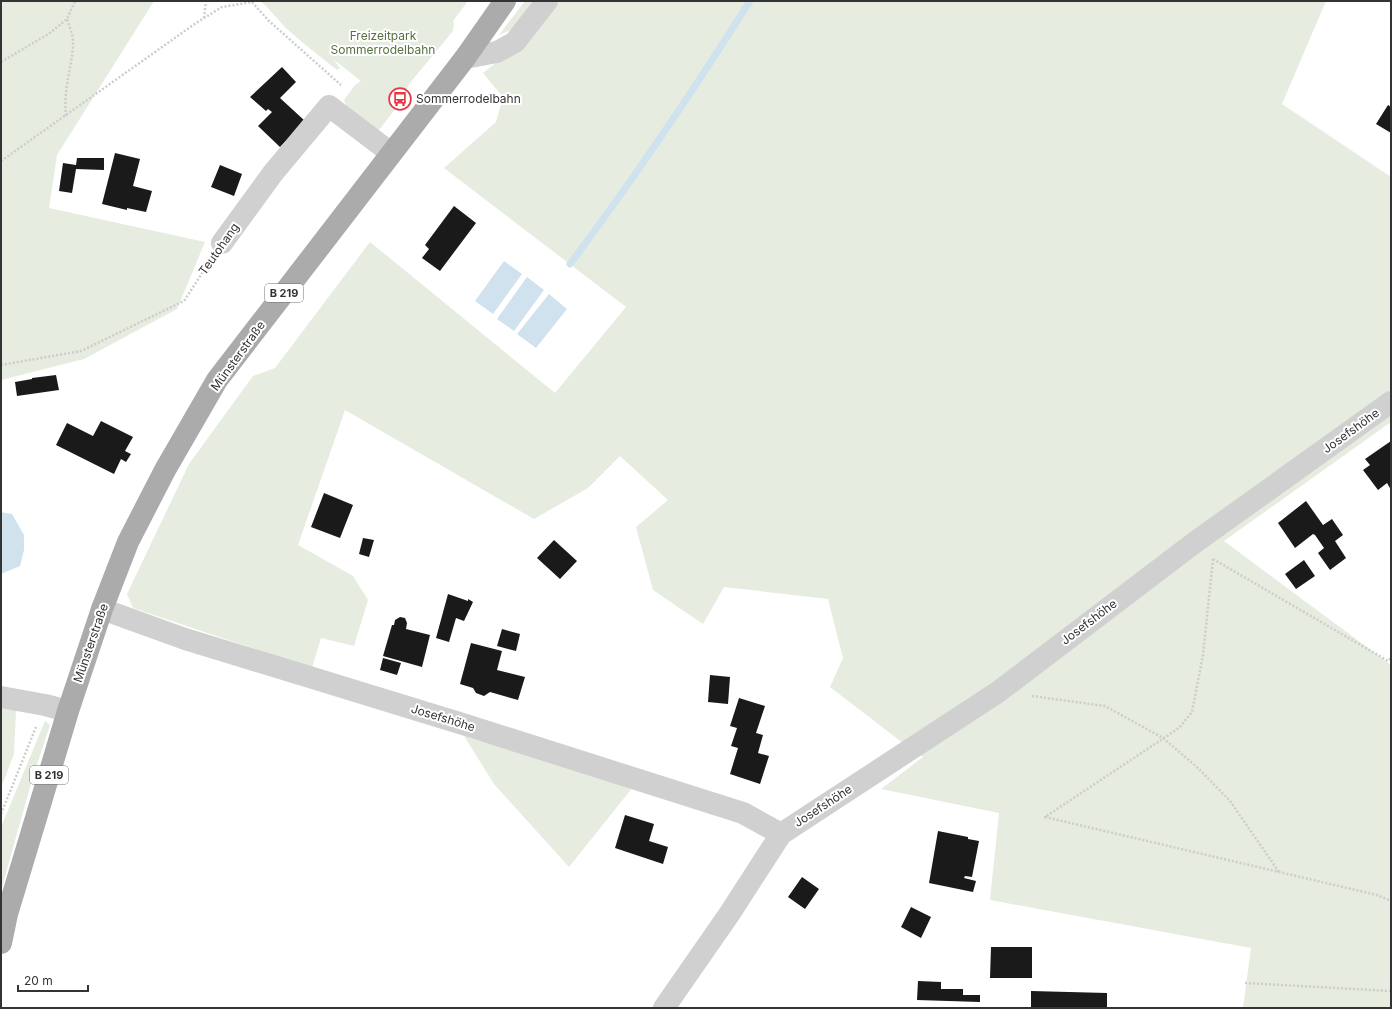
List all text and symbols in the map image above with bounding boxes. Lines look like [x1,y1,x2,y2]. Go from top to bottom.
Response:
park label: Freizeitpark Sommerrodelbahn [331,28,435,57]
bus stop icon: Sommerrodelbahn [387,86,413,112]
place label: Sommerrodelbahn [416,91,521,106]
street label: Teutohang [195,220,242,278]
road number: B 219 [265,284,303,302]
street label: Münsterstraße [207,318,268,394]
street label: Josefshöhe [1319,405,1382,456]
street label: Josefshöhe [1058,596,1120,648]
street label: Münsterstraße [70,601,111,684]
street label: Josefshöhe [409,701,477,734]
road number: B 219 [30,766,68,784]
street label: Josefshöhe [791,781,855,830]
scale bar [18,967,88,993]
text: 20 m [24,973,53,988]

